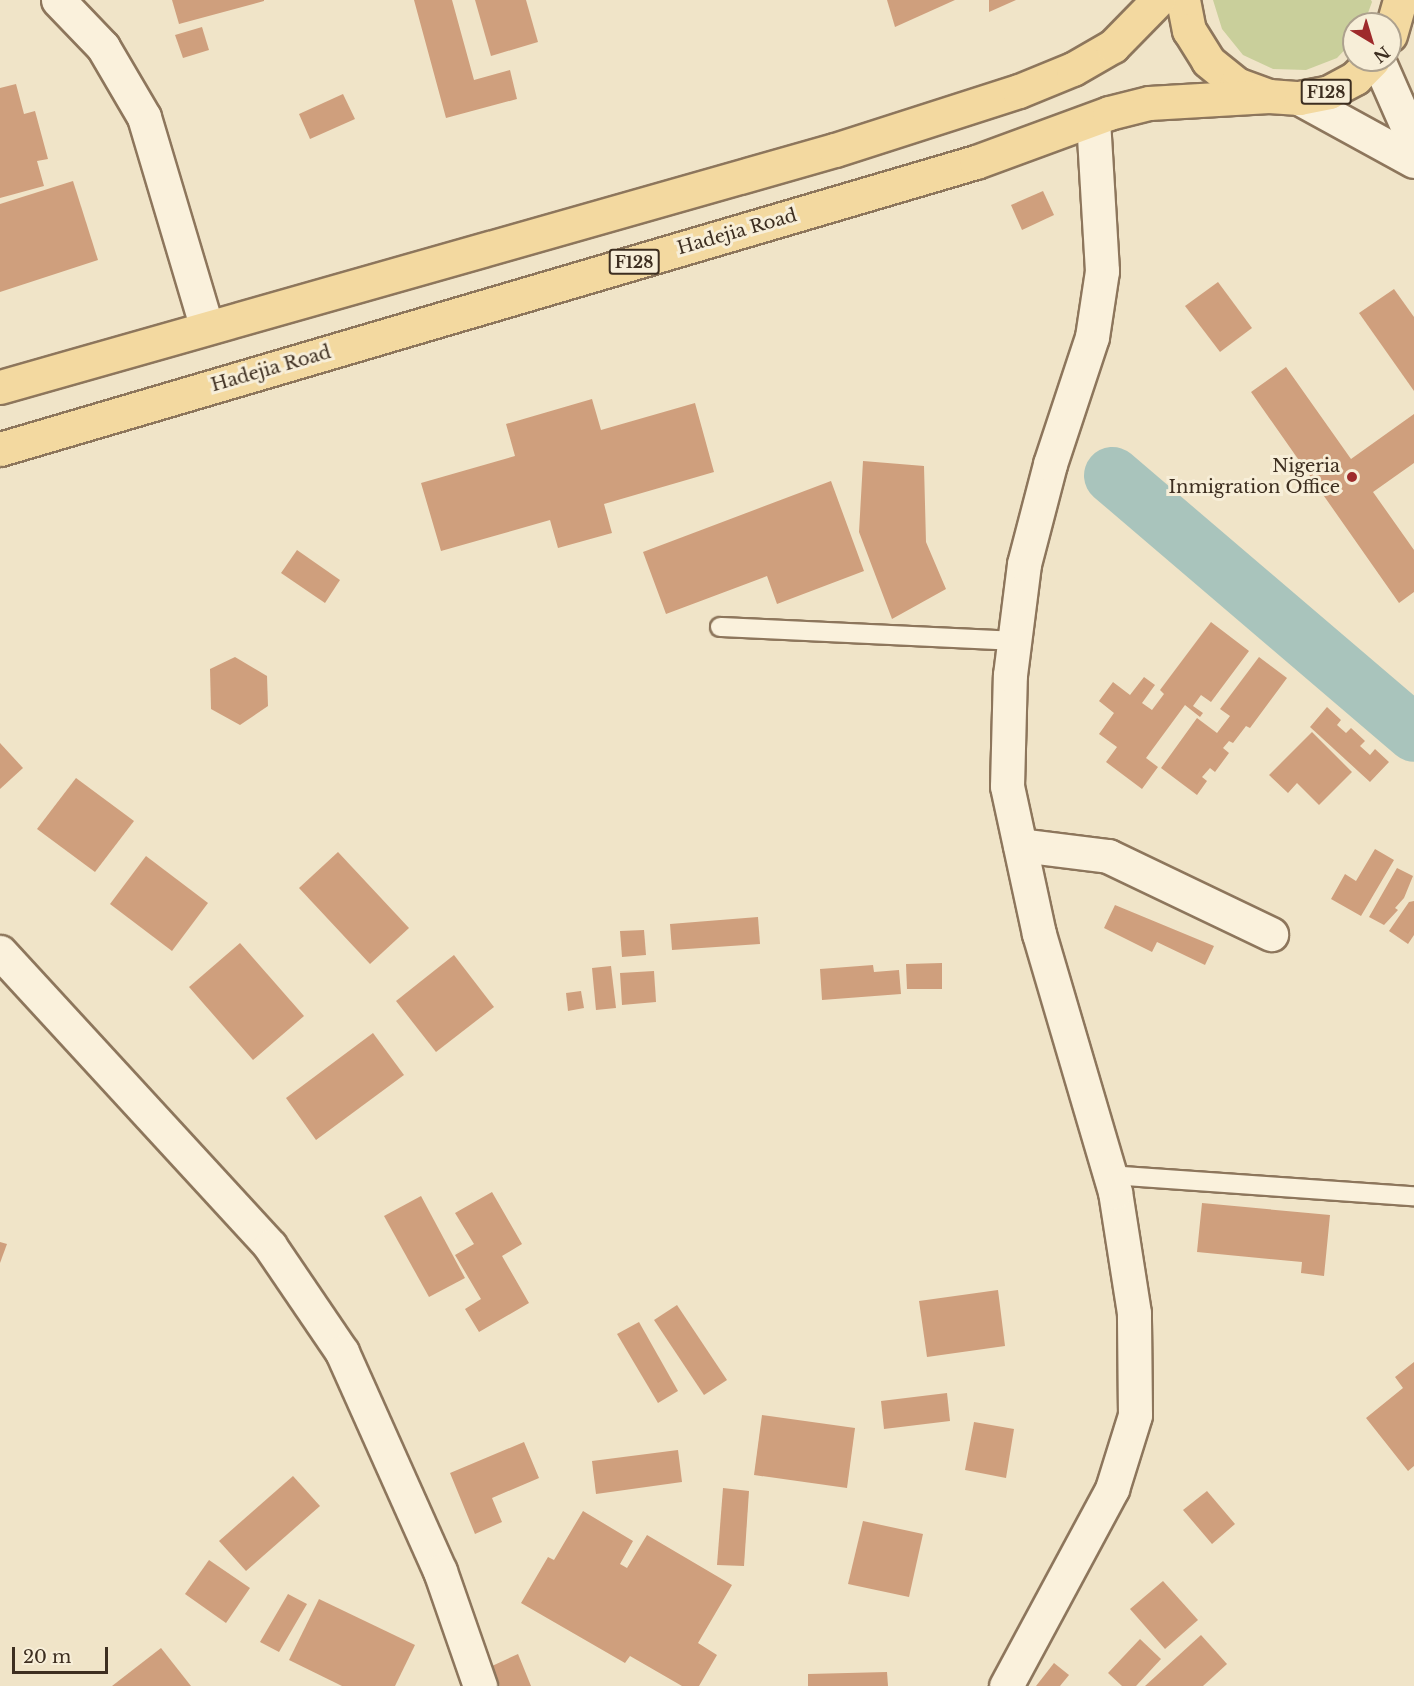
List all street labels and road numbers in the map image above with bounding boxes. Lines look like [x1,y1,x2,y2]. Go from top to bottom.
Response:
road number: F128 [1300,79,1352,105]
street label: Hadejia Road [675,205,799,259]
road number: F128 [608,249,660,275]
street label: Hadejia Road [209,342,333,396]

